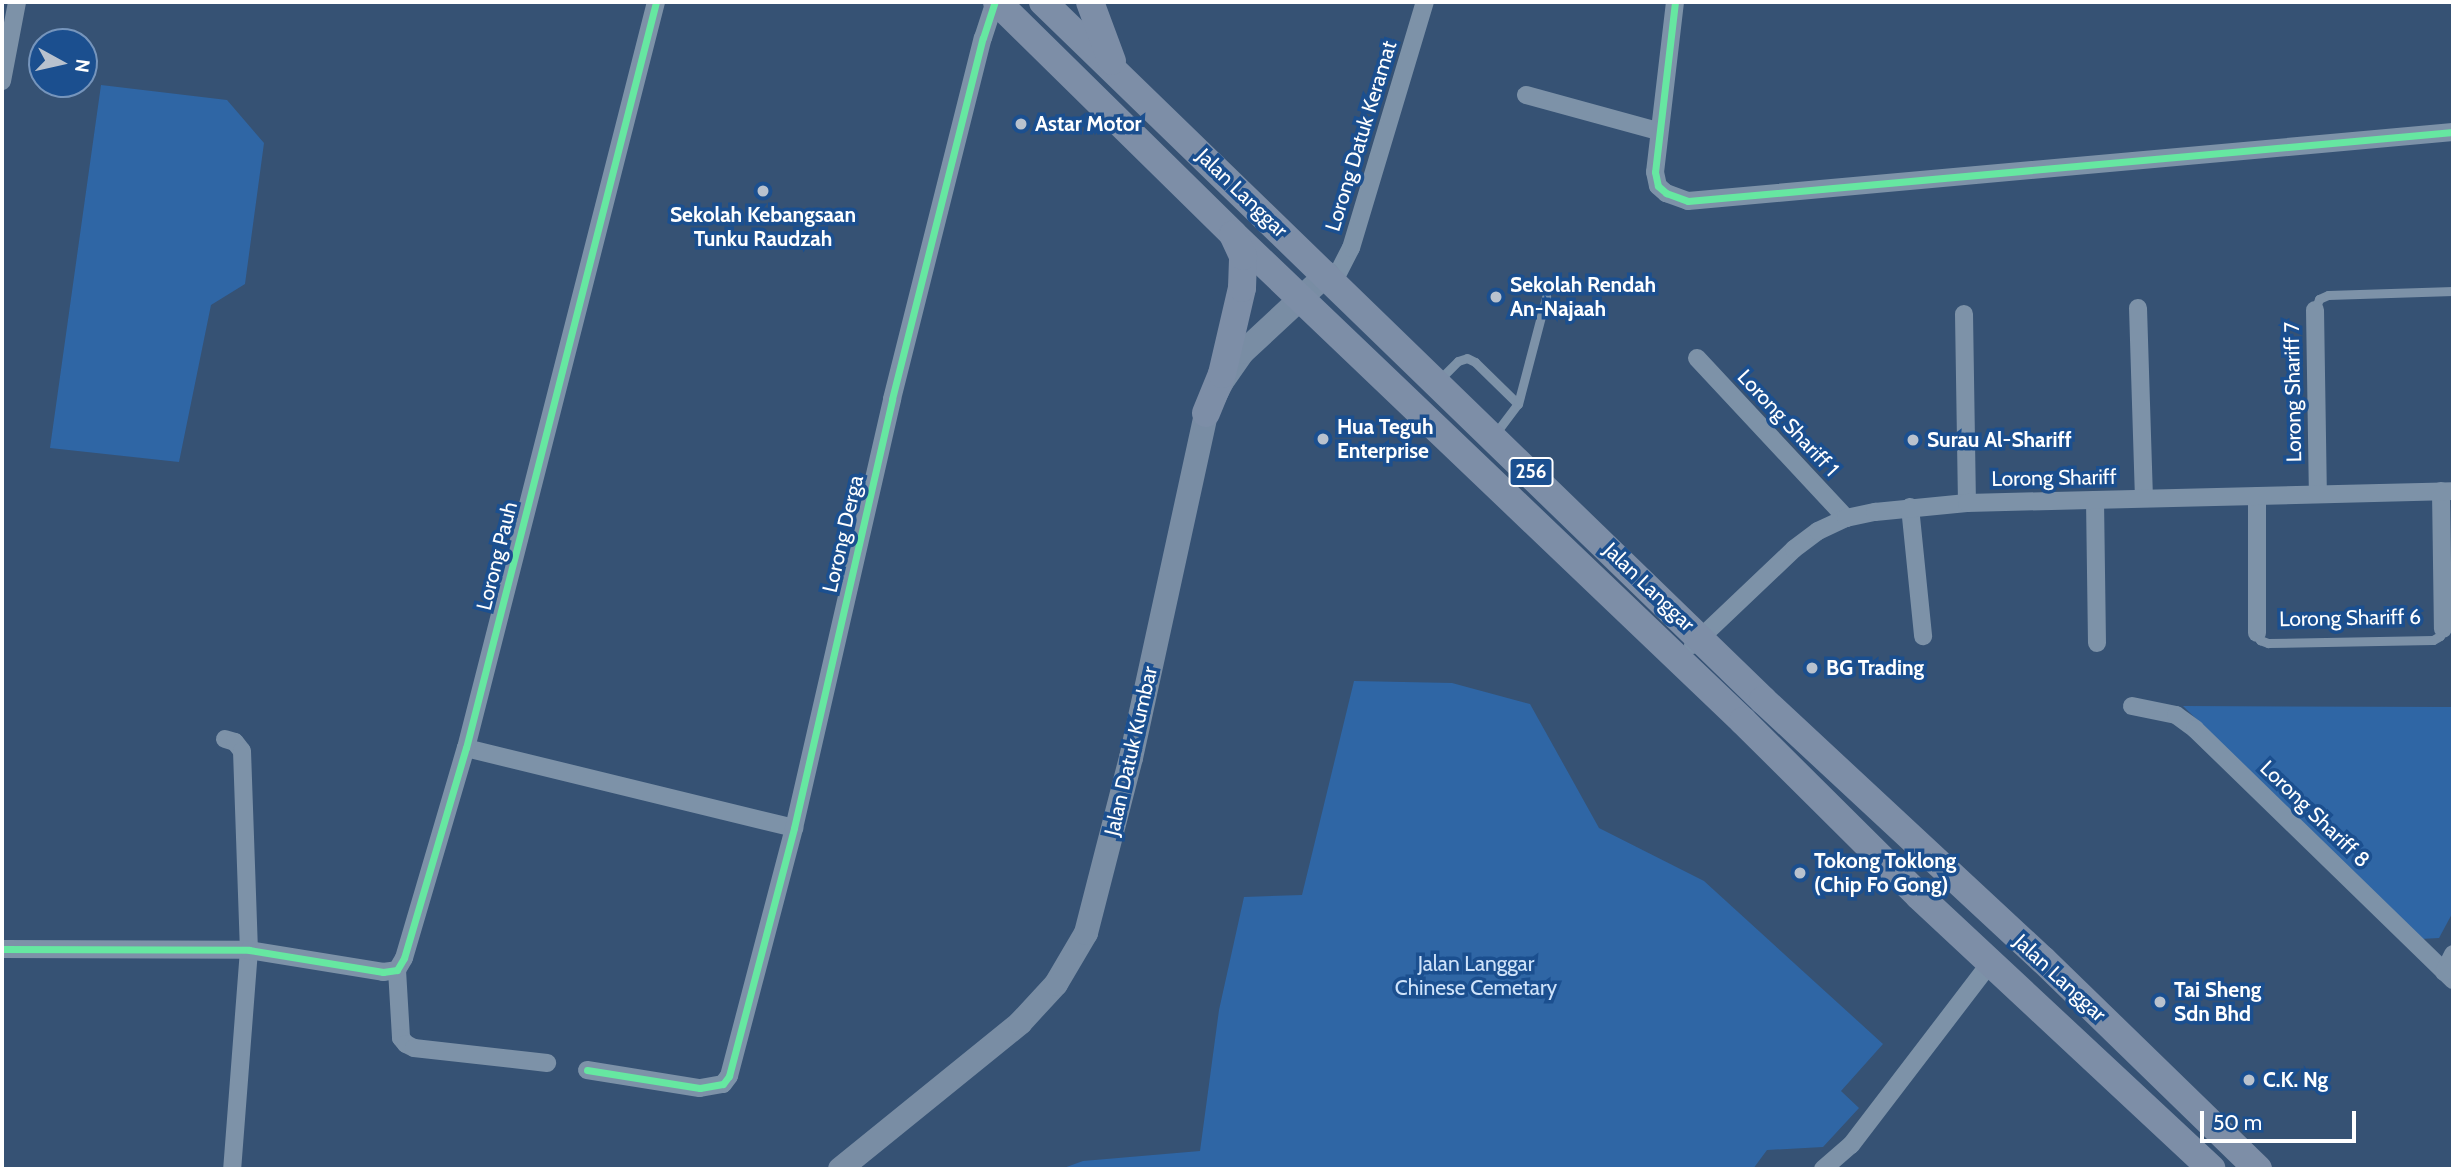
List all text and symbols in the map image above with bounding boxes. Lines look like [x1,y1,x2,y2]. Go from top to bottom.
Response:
north arrow [28,28,98,98]
street label: Lorong Datuk Keramat [1320,38,1402,234]
text: N [70,57,95,74]
place label: Astar Motor [1035,111,1142,137]
marker: Astar Motor [1013,116,1029,132]
street label: Jalan Langgar [1191,143,1293,243]
marker: Sekolah Kebangsaan Tunku Raudzah [755,183,771,199]
place label: Sekolah Kebangsaan Tunku Raudzah [670,202,856,252]
place label: Sekolah Rendah An-Najaah [1510,272,1656,322]
marker: Sekolah Rendah An-Najaah [1488,289,1504,305]
street label: Lorong Shariff 7 [2279,322,2307,462]
street label: Lorong Shariff 1 [1732,364,1844,482]
place label: Hua Teguh Enterprise [1337,414,1433,464]
place label: Surau Al-Shariff [1927,427,2072,453]
marker: Hua Teguh Enterprise [1315,431,1331,447]
marker: Surau Al-Shariff [1905,432,1921,448]
road number: 256 [1508,457,1554,488]
street label: Lorong Shariff [1991,464,2117,492]
street label: Lorong Derga [817,473,869,595]
street label: Lorong Pauh [471,499,523,613]
street label: Jalan Langgar [1598,537,1700,637]
street label: Lorong Shariff 6 [2279,604,2421,632]
place label: BG Trading [1826,655,1924,681]
marker: BG Trading [1804,660,1820,676]
street label: Jalan Datuk Kumbar [1099,664,1163,838]
street label: Lorong Shariff 8 [2255,755,2375,873]
place label: Tokong Toklong (Chip Fo Gong) [1814,848,1956,898]
marker: Tokong Toklong (Chip Fo Gong) [1792,865,1808,881]
street label: Jalan Langgar [2009,929,2111,1027]
park label: Jalan Langgar Chinese Cemetary [1395,951,1557,1001]
place label: Tai Sheng Sdn Bhd [2174,977,2261,1027]
marker: Tai Sheng Sdn Bhd [2152,994,2168,1010]
place label: C.K. Ng [2263,1067,2328,1093]
marker: C.K. Ng [2241,1072,2257,1088]
scale bar [2203,1098,2359,1142]
text: 50 m [2213,1110,2262,1135]

